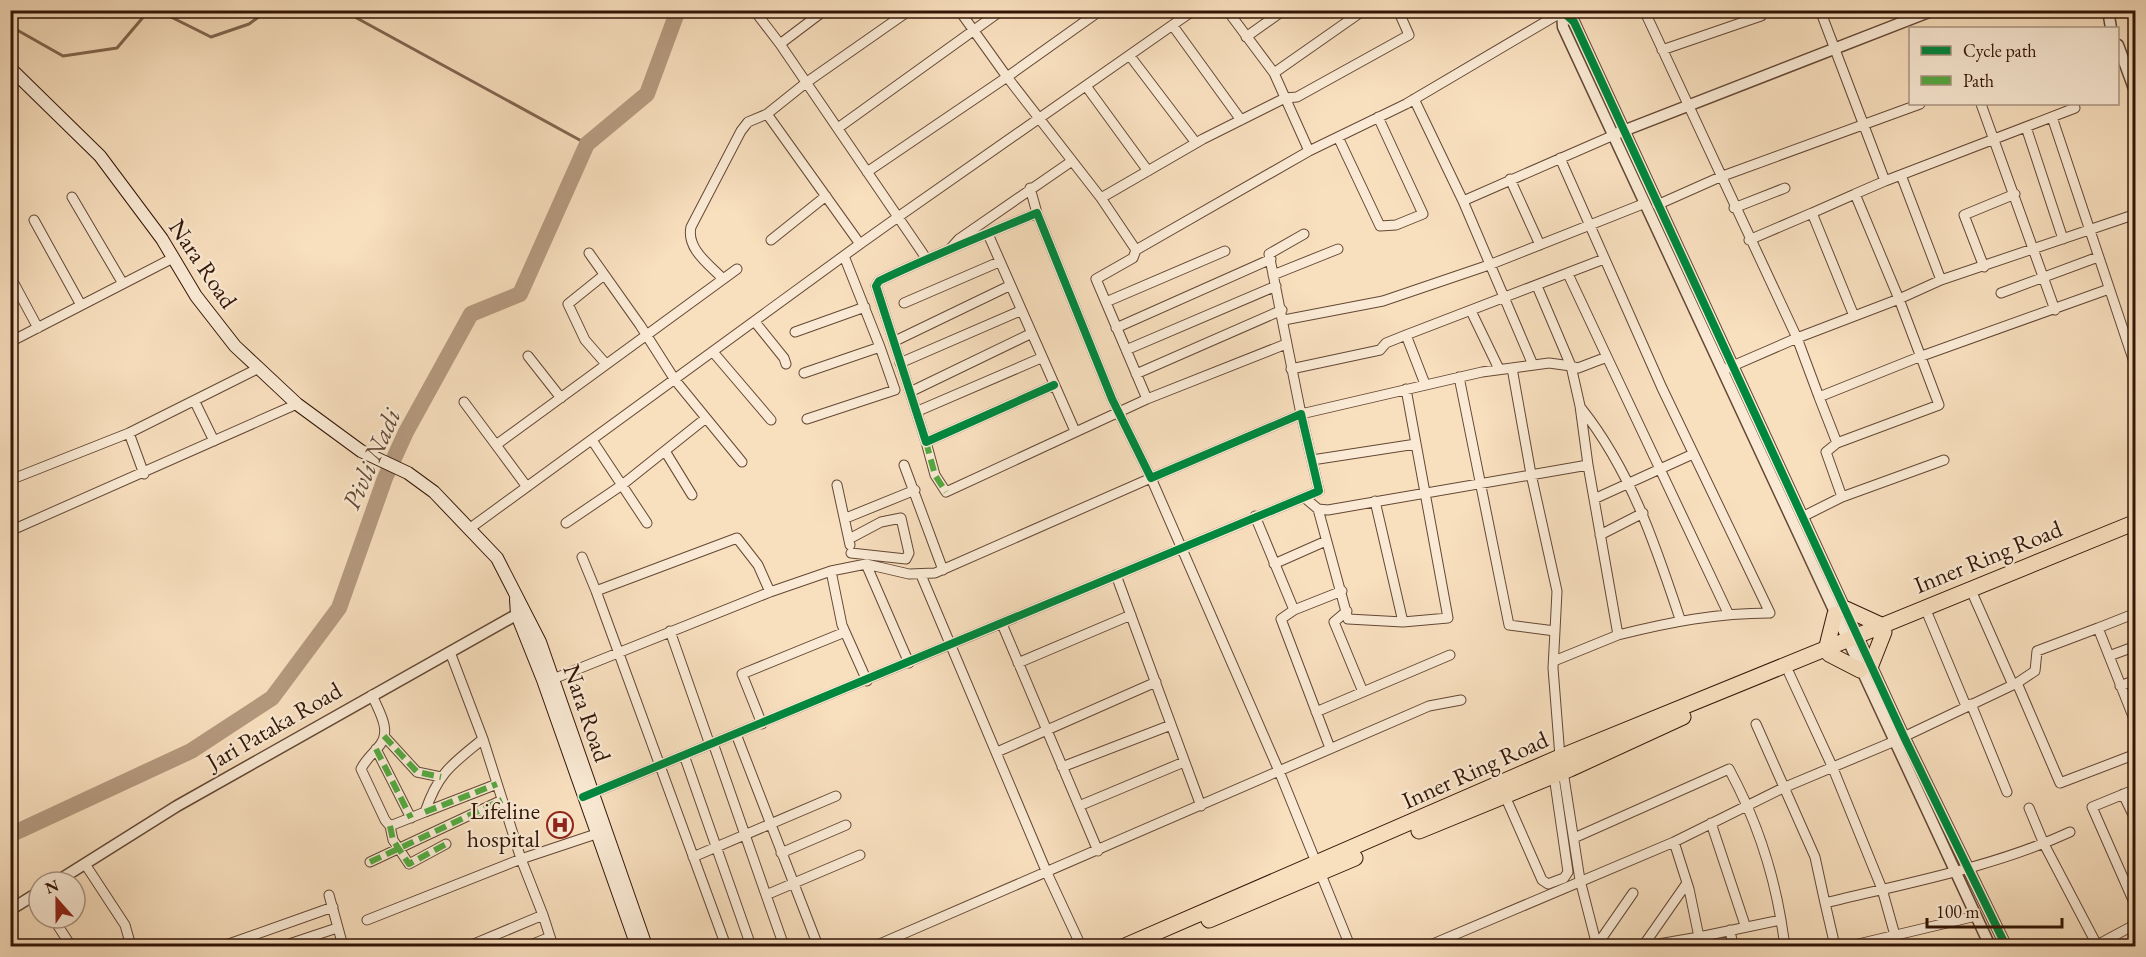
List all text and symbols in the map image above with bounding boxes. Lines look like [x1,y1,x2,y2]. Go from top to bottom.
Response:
legend [1909,27,2119,105]
text: Cycle path [1963,39,2037,62]
text: Path [1963,69,1994,92]
street label: Nara Road [162,213,245,315]
water label: Pivli Nadi [334,402,409,515]
street label: Inner Ring Road [1909,512,2067,600]
street label: Nara Road [556,660,619,767]
street label: Jari Pataka Road [199,674,348,778]
street label: Inner Ring Road [1397,723,1554,816]
place label: Lifeline hospital [467,795,540,854]
hospital icon: Lifeline hospital [545,810,575,840]
north arrow [27,870,87,930]
text: N [42,874,62,899]
scale bar [1927,891,2062,929]
text: 100 m [1936,900,1980,923]

